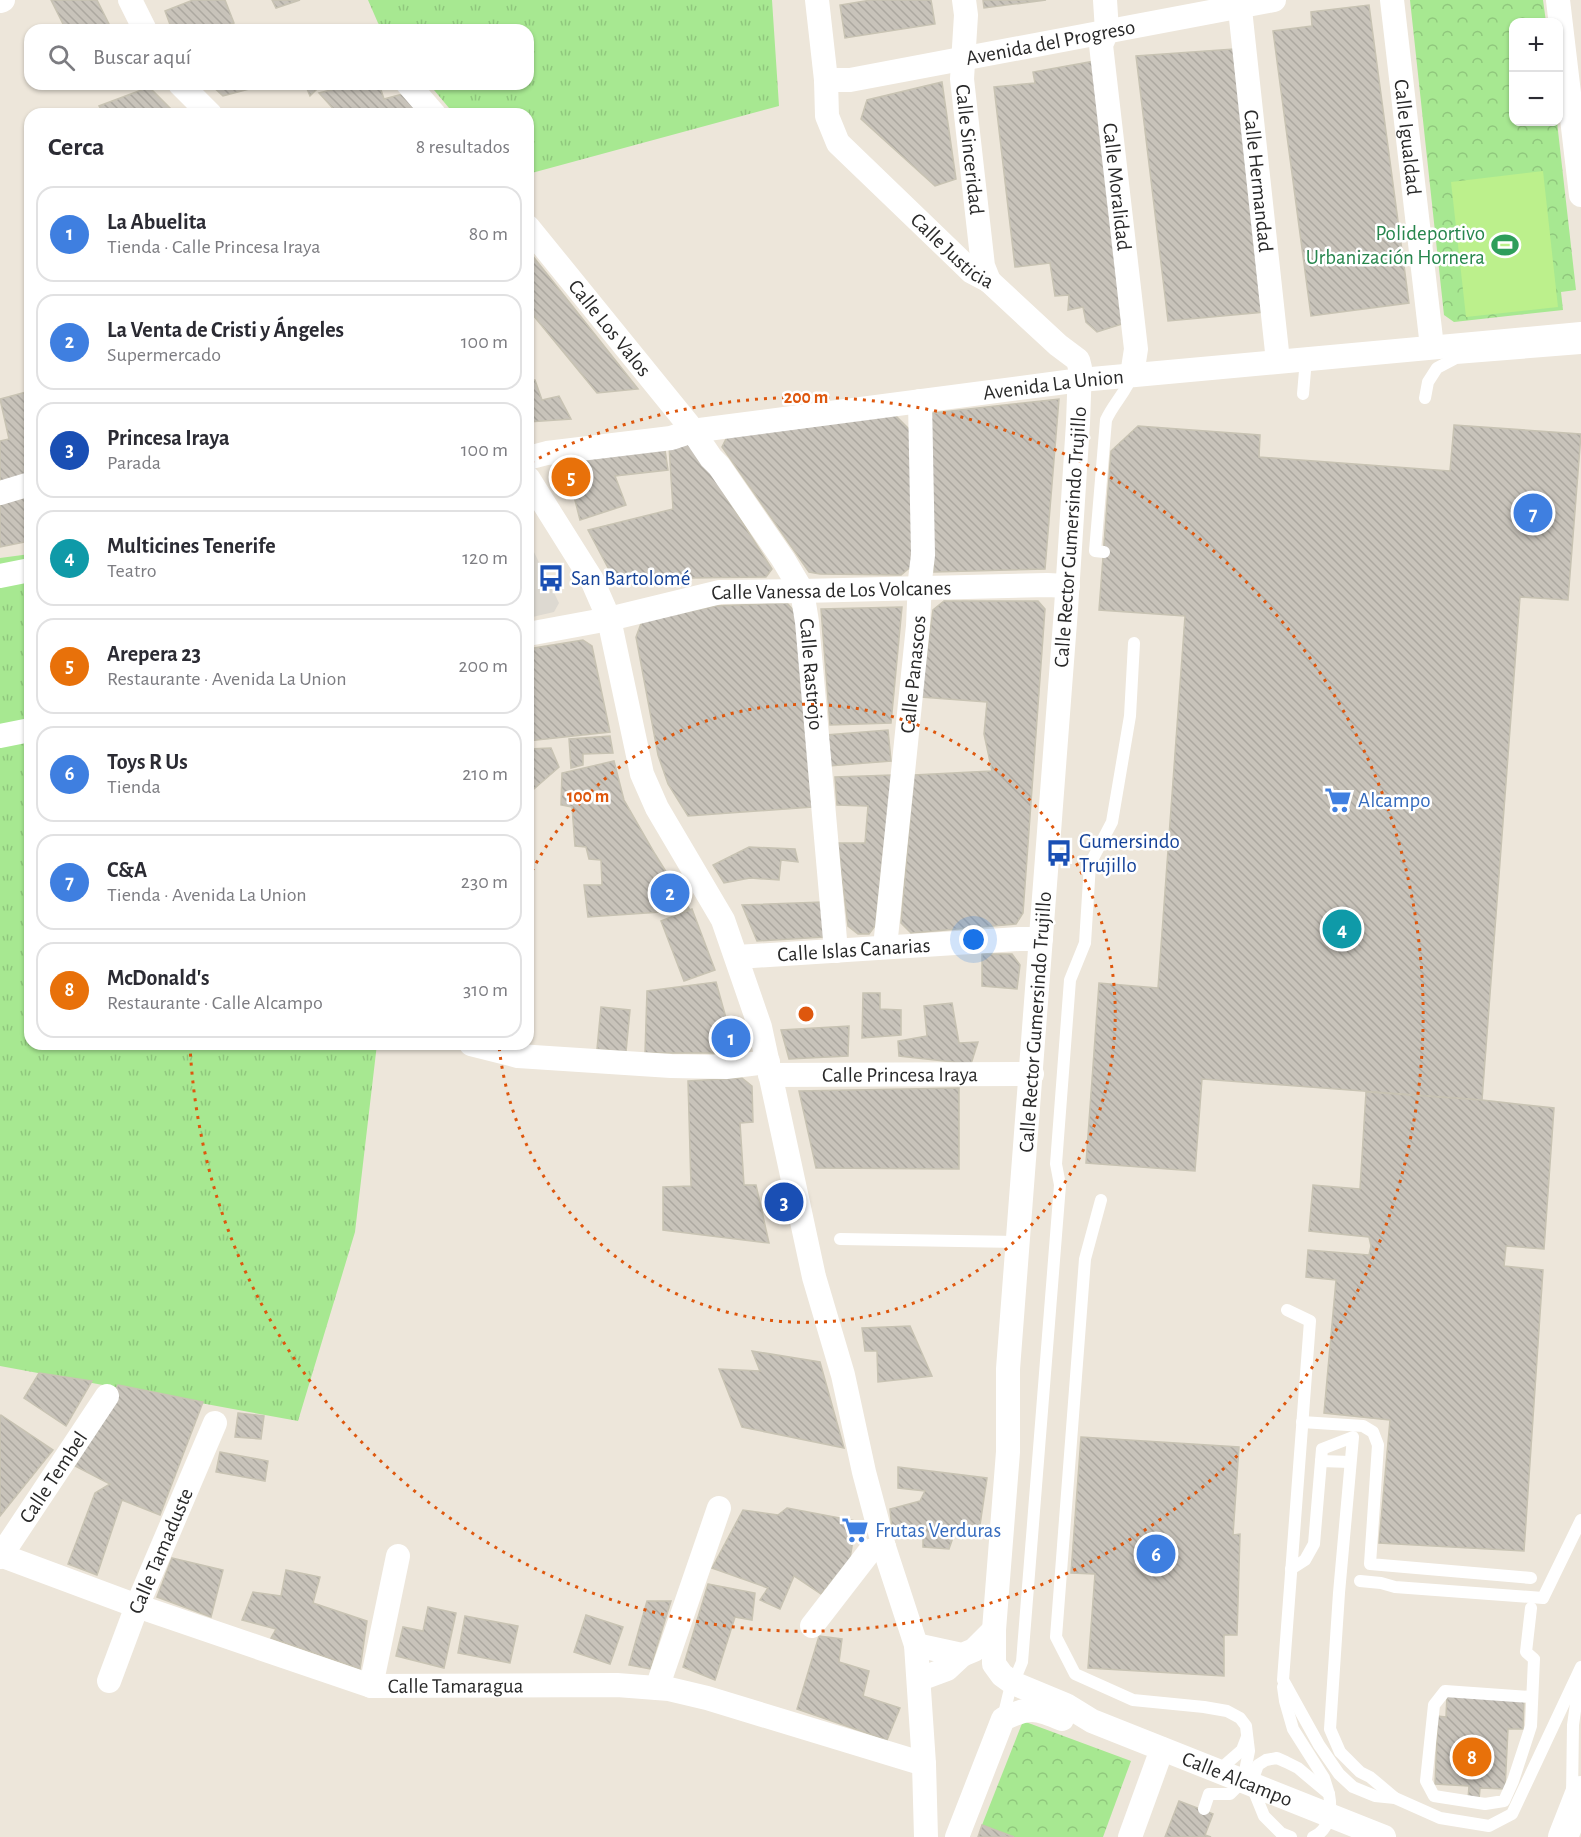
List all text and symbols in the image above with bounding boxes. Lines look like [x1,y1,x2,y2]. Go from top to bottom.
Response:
street label: Avenida del Progreso [964,16,1137,69]
map controls [1509,18,1563,126]
button: + [1509,18,1563,72]
search box [24,24,534,90]
icon: search [45,41,78,74]
text: Buscar aquí [93,46,191,68]
button: − [1509,72,1563,126]
street label: Calle Igualdad [1390,78,1424,196]
street label: Calle Sinceridad [952,83,987,216]
street label: Calle Hermandad [1240,109,1276,253]
street label: Calle Moralidad [1099,122,1135,252]
text: Cerca [48,134,105,160]
text: 8 resultados [416,137,510,157]
street label: Calle Justicia [906,209,997,293]
text: La Abuelita [107,211,207,233]
place label: Polideportivo Urbanización Hornera [1306,223,1485,268]
text: 1 [66,224,73,244]
text: 80 m [469,224,508,244]
sports icon: Polideportivo Urbanización Hornera [1490,230,1520,260]
text: Tienda · Calle Princesa Iraya [107,237,320,257]
street label: Calle Los Valos [564,276,655,381]
text: La Venta de Cristi y Ángeles [107,319,344,341]
text: 2 [65,332,74,352]
text: 100 m [461,332,508,352]
text: Supermercado [107,345,221,365]
street label: Avenida La Union [982,366,1125,404]
text: 200 m [784,389,828,407]
street label: Calle Rector Gumersindo Trujillo [1051,406,1090,668]
text: Princesa Iraya [107,427,230,449]
text: 3 [65,440,74,460]
text: 100 m [461,440,508,460]
text: Parada [107,453,161,473]
pin: 5 [552,454,590,500]
pin: 7 [1514,490,1552,536]
text: Multicines Tenerife [107,535,276,557]
text: 4 [64,548,75,568]
text: 120 m [462,548,508,568]
text: Teatro [107,561,157,581]
bus stop icon: San Bartolomé [536,563,566,593]
place label: San Bartolomé [571,568,690,589]
street label: Calle Vanessa de Los Volcanes [709,577,952,605]
street label: Calle Panascos [897,615,929,735]
street label: Calle Rastrojo [796,617,826,731]
text: Arepera 23 [107,643,201,665]
text: 5 [65,656,74,676]
text: 200 m [458,656,508,676]
text: Restaurante · Avenida La Union [107,669,346,689]
text: Toys R Us [107,751,188,773]
text: 6 [65,764,74,784]
text: 210 m [462,764,508,784]
text: Tienda [107,777,161,797]
supermarket icon: Alcampo [1323,785,1353,815]
text: 100 m [567,788,609,806]
place label: Alcampo [1358,790,1431,811]
place label: Gumersindo Trujillo [1079,831,1180,876]
bus stop icon: Gumersindo Trujillo [1044,838,1074,868]
text: C&A [107,859,147,881]
pin: 2 [650,870,690,916]
text: 7 [65,872,74,892]
text: 230 m [461,872,508,892]
text: Tienda · Avenida La Union [107,885,307,905]
street label: Calle Rector Gumersindo Trujillo [1016,891,1055,1153]
pin: 4 [1322,906,1362,952]
your location [959,925,988,954]
street label: Calle Islas Canarias [777,935,931,965]
text: McDonald's [107,967,209,989]
text: 8 [65,980,74,1000]
text: 310 m [463,980,508,1000]
text: Restaurante · Calle Alcampo [107,993,323,1013]
centre of rings [796,1004,816,1024]
pin: 1 [712,1016,750,1060]
street label: Calle Princesa Iraya [822,1064,978,1086]
pin: 3 [764,1180,804,1224]
street label: Calle Tembel [16,1428,91,1527]
street label: Calle Tamaduste [125,1485,197,1617]
supermarket icon: Frutas Verduras [840,1515,870,1545]
place label: Frutas Verduras [875,1520,1001,1541]
pin: 6 [1136,1532,1176,1576]
street label: Calle Tamaragua [388,1675,524,1697]
pin: 8 [1452,1734,1492,1780]
street label: Calle Alcampo [1179,1748,1295,1811]

